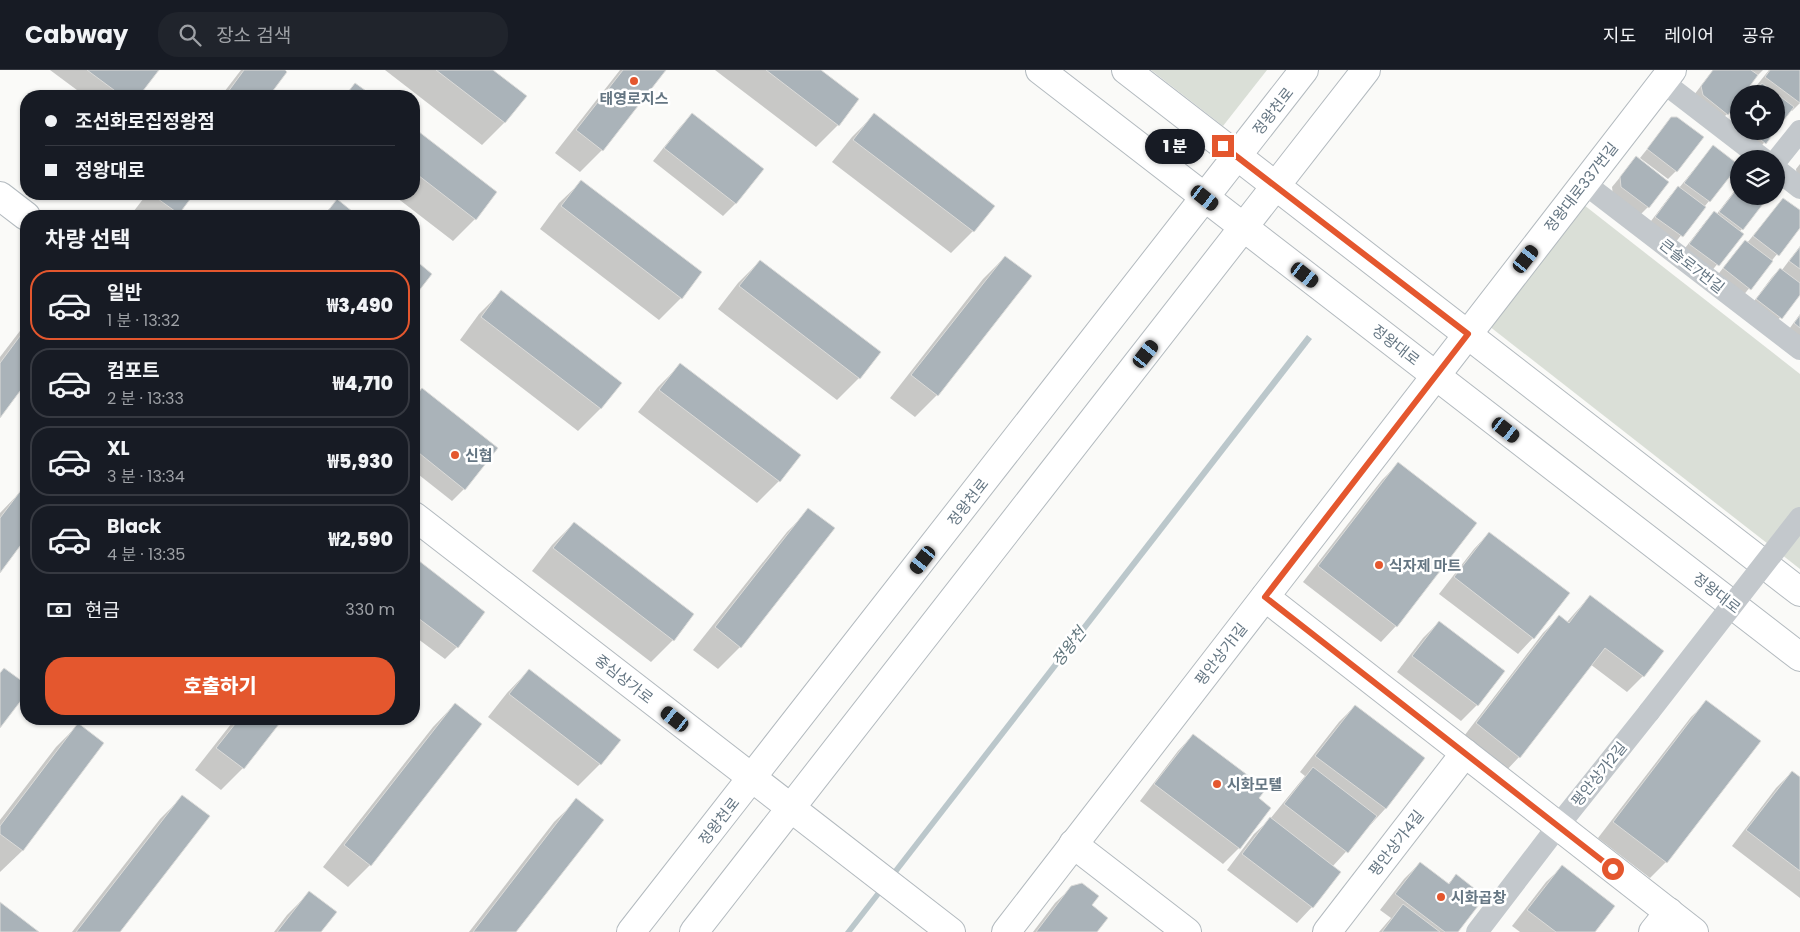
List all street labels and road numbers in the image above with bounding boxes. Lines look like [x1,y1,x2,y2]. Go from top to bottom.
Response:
street label: 정왕천로 [1248,83,1298,139]
street label: 정왕대로337번길 [1539,138,1623,236]
street label: 큰솔로7번길 [1655,234,1729,298]
street label: 정왕대로 [1368,320,1424,370]
street label: 정왕천로 [943,474,993,530]
street label: 정왕대로 [1689,568,1745,618]
street label: 평안상가1길 [1190,618,1252,690]
street label: 중심상가로 [590,649,658,709]
street label: 평안상가2길 [1566,737,1632,811]
street label: 정왕천로 [694,793,744,849]
street label: 평안상가4길 [1364,806,1428,880]

